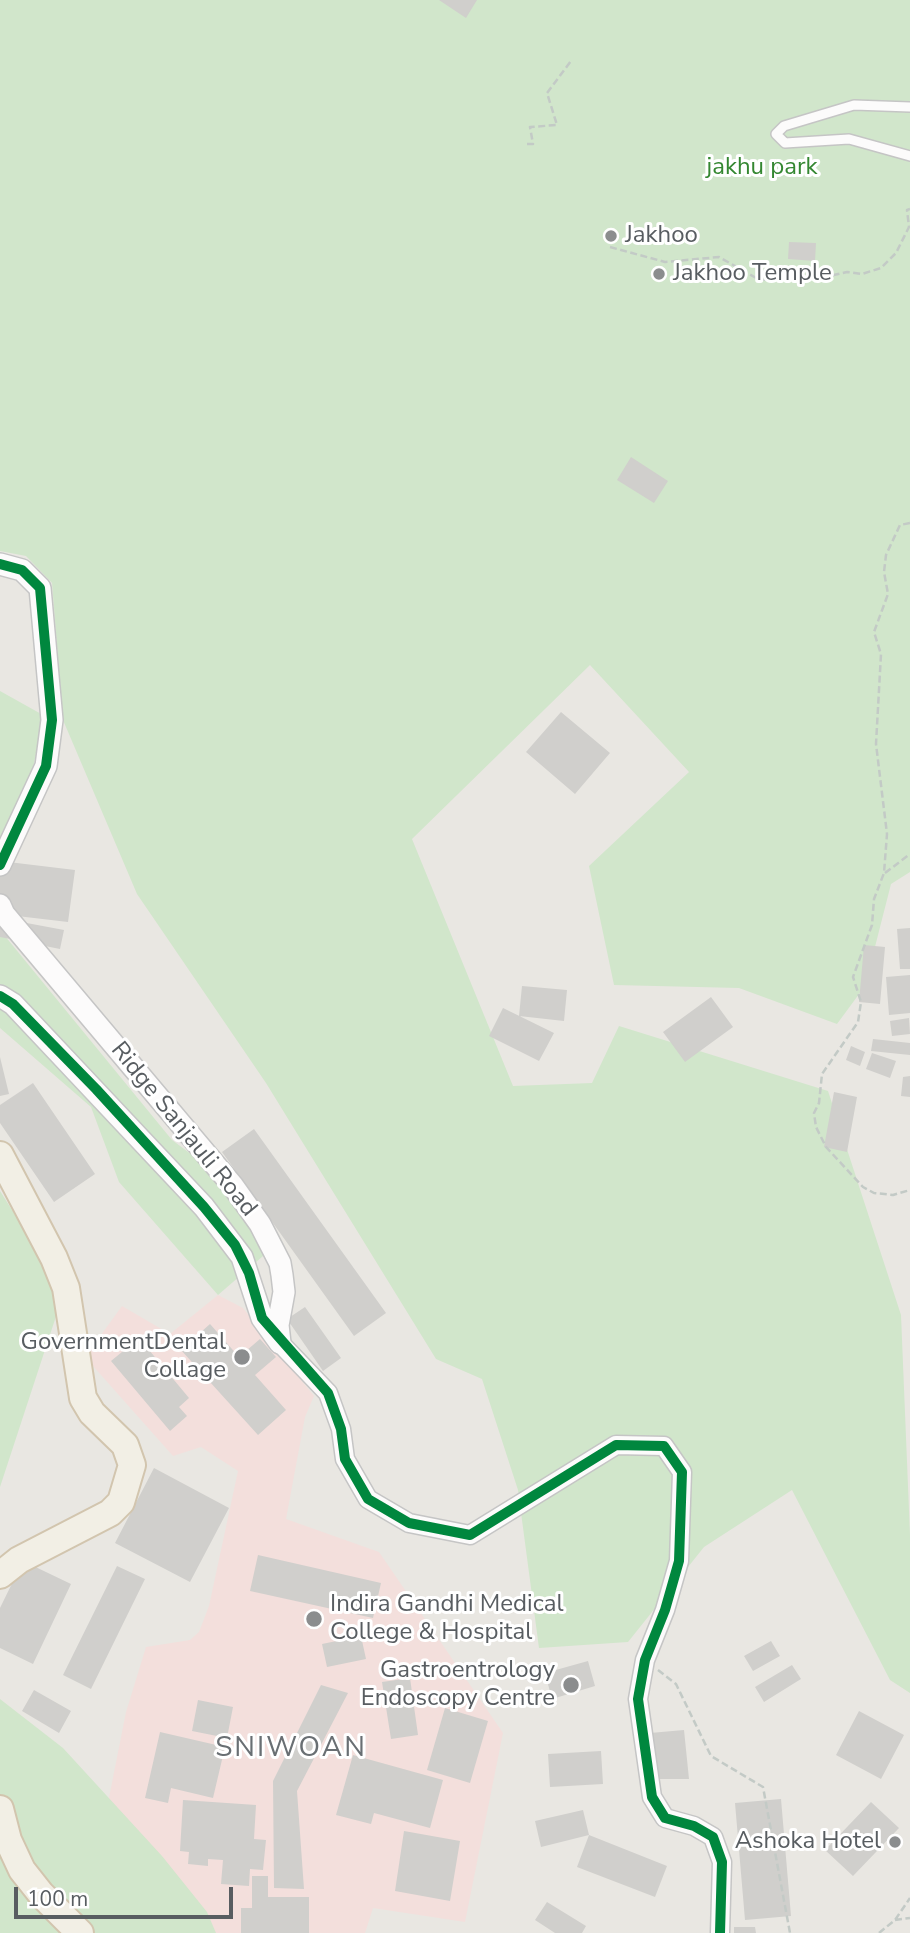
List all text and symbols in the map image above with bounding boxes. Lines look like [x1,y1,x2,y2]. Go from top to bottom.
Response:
park label: jakhu park [707,154,817,182]
place label: Jakhoo [625,222,698,250]
marker: Jakhoo [603,228,619,244]
place label: Jakhoo Temple [673,260,832,288]
marker: Jakhoo Temple [651,266,667,282]
street label: Ridge Sanjauli Road [104,1037,262,1223]
place label: GovernmentDental Collage [20,1329,226,1385]
marker: GovernmentDental Collage [232,1347,252,1367]
place label: Indira Gandhi Medical College & Hospital [330,1591,564,1647]
marker: Indira Gandhi Medical College & Hospital [304,1609,324,1629]
place label: Gastroentrology Endoscopy Centre [361,1657,555,1713]
marker: Gastroentrology Endoscopy Centre [561,1675,581,1695]
district label: SNIWOAN [216,1732,366,1766]
place label: Ashoka Hotel [735,1828,881,1856]
marker: Ashoka Hotel [887,1834,903,1850]
scale bar [18,1874,236,1918]
text: 100 m [27,1885,88,1913]

